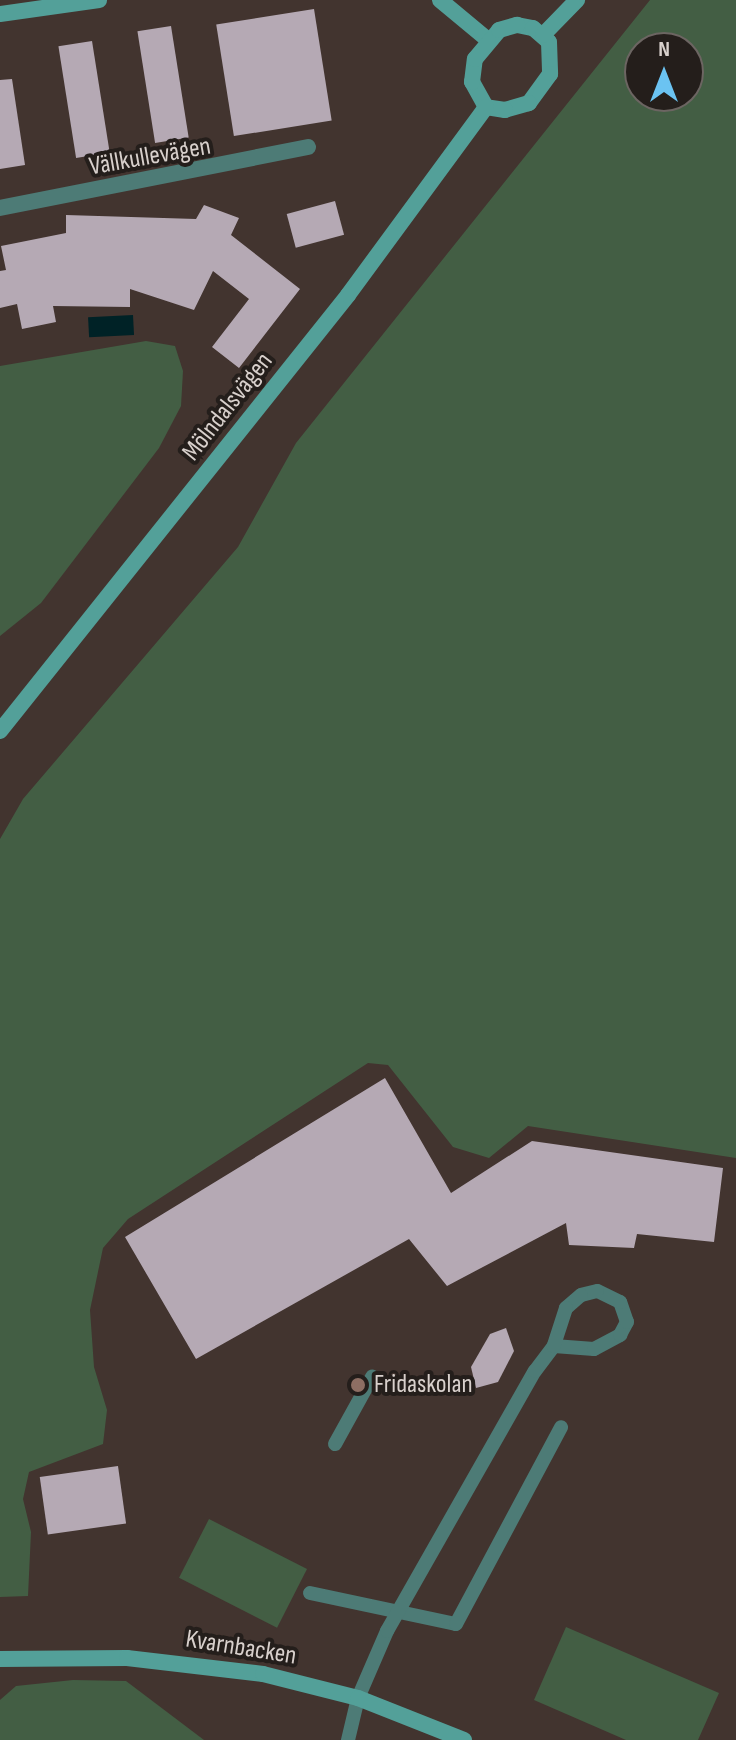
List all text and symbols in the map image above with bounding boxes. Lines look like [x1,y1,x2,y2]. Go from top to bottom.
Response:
north arrow [624,32,704,112]
text: N [658,36,670,63]
street label: Vällkullevägen [87,131,213,183]
street label: Mölndalsvägen [176,347,280,467]
place label: Fridaskolan [374,1369,473,1401]
marker: Fridaskolan [349,1376,367,1394]
street label: Kvarnbacken [183,1624,299,1672]

